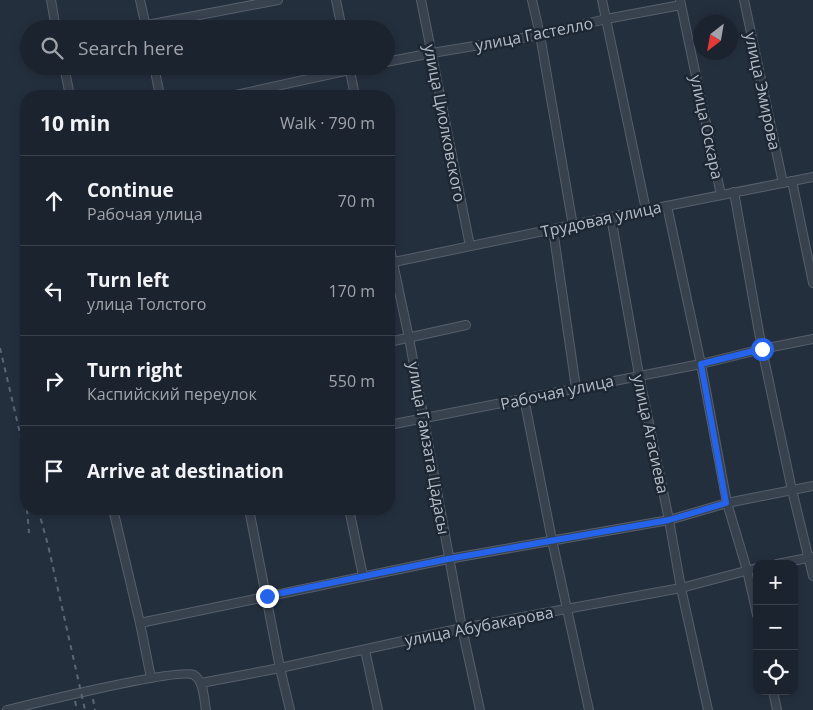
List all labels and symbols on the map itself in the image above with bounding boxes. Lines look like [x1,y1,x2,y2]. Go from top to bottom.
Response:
street label: улица Гастелло [473,12,595,56]
north arrow [693,15,738,60]
street label: улица Эмирова [740,30,786,152]
street label: улица Циолковского [419,42,471,204]
street label: улица Оскара [685,73,729,181]
street label: Трудовая улица [539,195,663,243]
route start [751,338,774,361]
street label: улица Гамзата Цадасы [403,360,455,536]
street label: Рабочая улица [498,369,616,415]
street label: улица Агасиева [628,372,674,496]
route end [256,585,279,608]
street label: улица Абубакарова [403,601,555,651]

